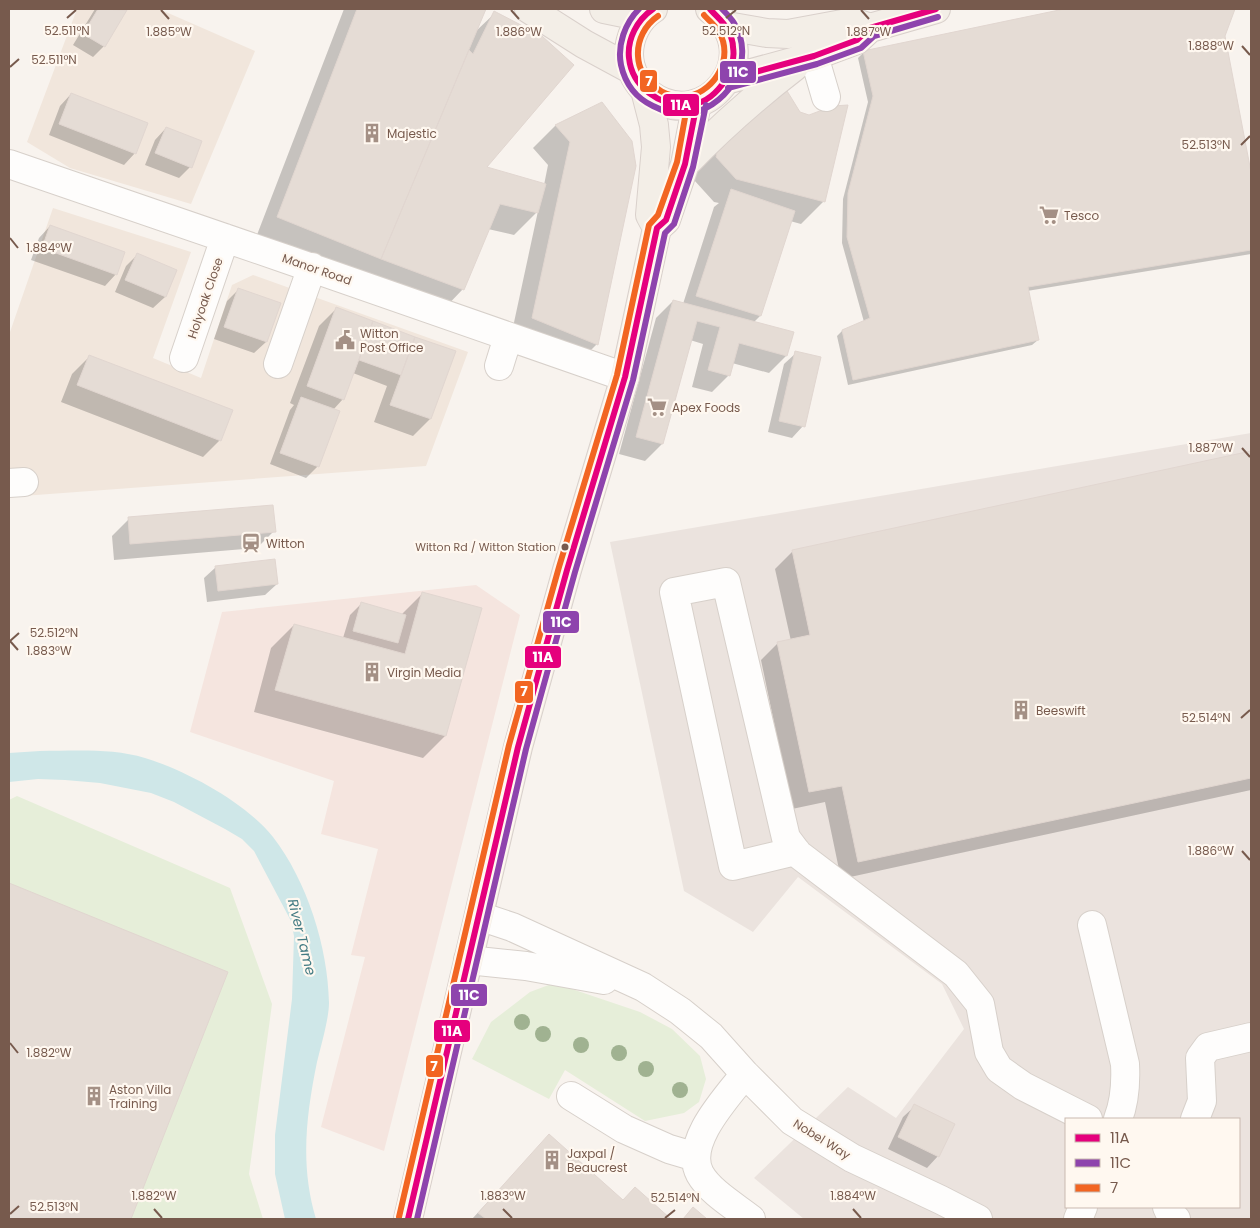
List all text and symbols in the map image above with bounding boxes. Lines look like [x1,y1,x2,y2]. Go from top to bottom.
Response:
text: 52.511°N [44,22,90,39]
text: 52.512°N [702,22,750,39]
text: 1.885°W [146,23,192,40]
text: 1.886°W [496,23,542,40]
text: 1.887°W [847,23,892,40]
text: 1.888°W [1188,37,1234,54]
text: 52.511°N [31,51,77,68]
line badge: 11C [719,60,757,84]
text: 11C [727,62,749,82]
line badge: 7 [639,69,658,93]
text: 7 [645,71,653,91]
line badge: 11A [662,93,700,117]
text: 11A [671,95,692,115]
building icon: Majestic [361,122,383,144]
place label: Majestic [387,125,437,142]
text: 52.513°N [1182,136,1230,153]
supermarket icon: Tesco [1038,204,1060,226]
place label: Tesco [1064,207,1099,224]
text: 1.884°W [26,239,72,256]
street label: Manor Road [280,249,354,289]
street label: Holyoak Close [183,255,227,341]
place label: Witton Post Office [360,325,423,356]
public building icon: Witton Post Office [334,329,356,351]
supermarket icon: Apex Foods [646,396,668,418]
place label: Apex Foods [672,399,740,416]
text: 1.887°W [1189,439,1234,456]
station icon: Witton [240,532,262,554]
place label: Witton [266,535,305,552]
place label: Witton Rd / Witton Station [415,539,556,555]
marker: Witton Rd / Witton Station [560,542,570,552]
line badge: 11C [542,610,580,634]
text: 11C [550,612,572,632]
text: 52.512°N [30,624,78,641]
text: 1.883°W [26,642,72,659]
line badge: 11A [524,645,562,669]
text: 11A [533,647,554,667]
building icon: Virgin Media [361,661,383,683]
place label: Virgin Media [387,664,461,681]
line badge: 7 [514,680,534,704]
text: 7 [520,681,528,701]
building icon: Beeswift [1010,699,1032,721]
place label: Beeswift [1036,702,1086,719]
text: 52.514°N [1181,709,1231,726]
text: 1.886°W [1188,842,1234,859]
water label: River Tame [283,897,321,978]
line badge: 11C [450,983,488,1007]
text: 11C [458,985,480,1005]
line badge: 11A [433,1019,471,1043]
text: 11A [442,1021,463,1041]
text: 1.882°W [26,1044,72,1061]
line badge: 7 [425,1054,444,1078]
text: 7 [430,1056,438,1076]
place label: Aston Villa Training [109,1081,171,1112]
building icon: Aston Villa Training [83,1085,105,1107]
street label: Nobel Way [790,1115,854,1163]
legend [1065,1118,1240,1208]
text: 11A [1110,1127,1130,1148]
place label: Jaxpal / Beaucrest [567,1145,627,1176]
building icon: Jaxpal / Beaucrest [541,1149,563,1171]
text: 11C [1110,1152,1131,1173]
text: 7 [1110,1177,1118,1198]
text: 1.882°W [131,1187,177,1204]
text: 1.883°W [480,1187,526,1204]
text: 1.884°W [830,1187,876,1204]
text: 52.514°N [650,1189,700,1206]
text: 52.513°N [30,1198,78,1215]

